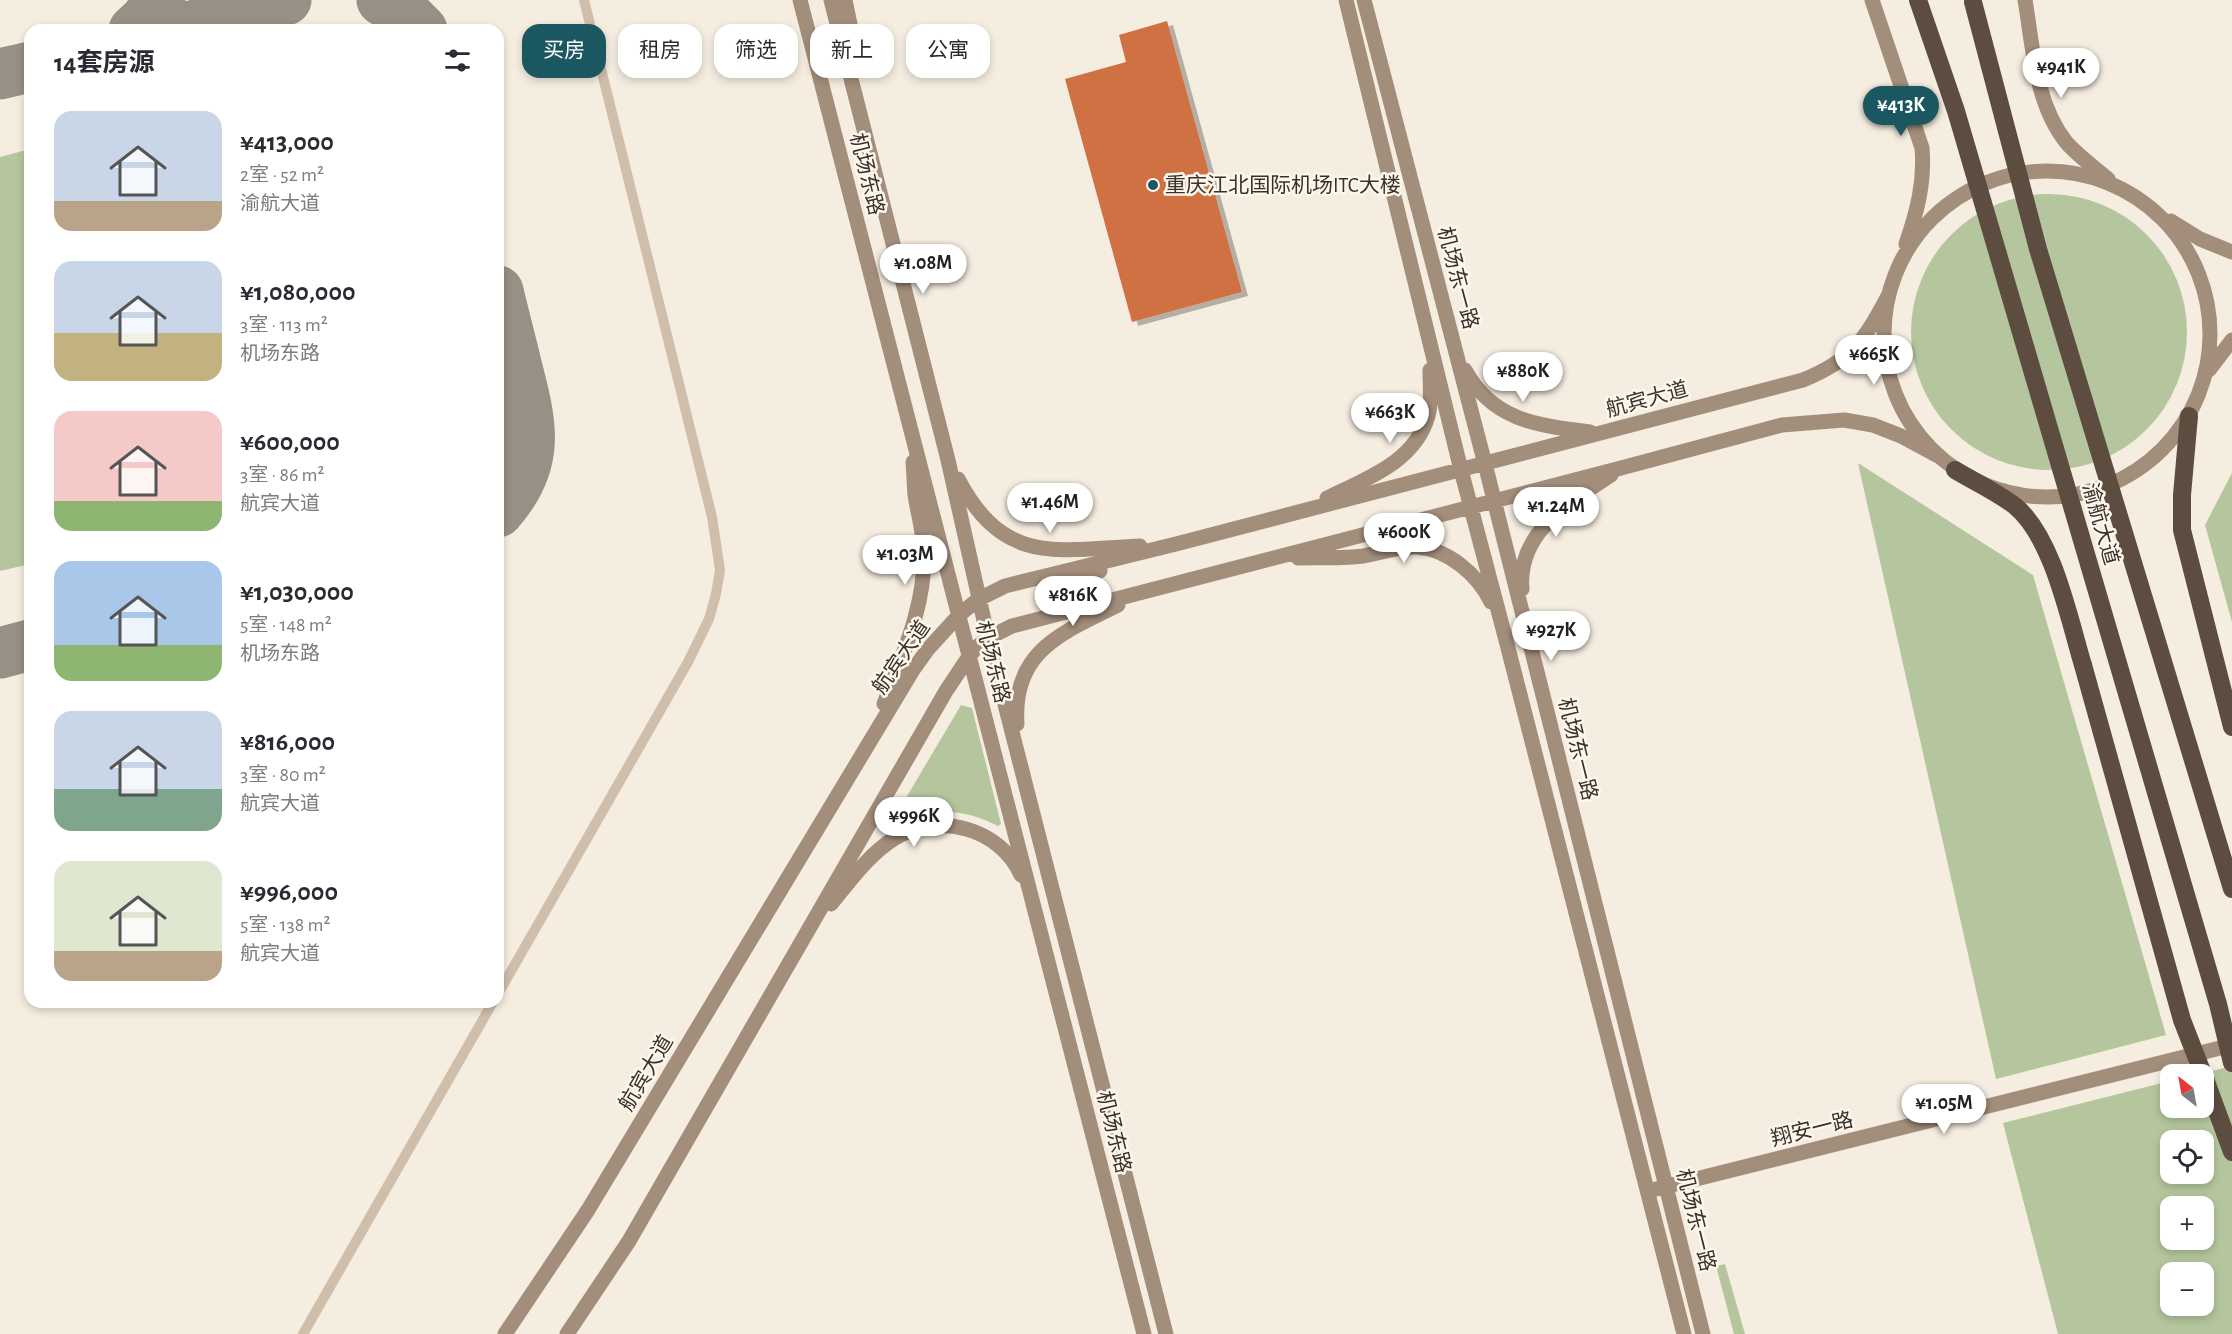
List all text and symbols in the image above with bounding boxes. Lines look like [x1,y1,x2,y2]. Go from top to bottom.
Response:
chip: 买房 [522,24,606,78]
chip: 租房 [618,24,702,78]
chip: 筛选 [714,24,798,78]
chip: 新上 [810,24,894,78]
chip: 公寓 [906,24,990,78]
icon: filters [441,44,474,77]
pin: ¥941K [2019,48,2103,99]
text: 14套房源 [54,50,154,76]
text: ¥941K [2036,57,2086,77]
pin: ¥413K [1859,86,1943,137]
text: ¥413K [1877,95,1925,115]
text: ¥413,000 [240,129,334,155]
street label: 机场东路 [846,131,888,217]
icon: home [102,135,174,207]
text: 2室 · 52 m² [240,165,324,185]
place label: 重庆江北国际机场ITC大楼 [1165,174,1401,196]
marker: 重庆江北国际机场ITC大楼 [1146,178,1160,192]
text: 渝航大道 [240,194,320,214]
street label: 机场东一路 [1434,224,1482,332]
pin: ¥1.08M [874,244,972,295]
text: ¥1.08M [894,253,952,273]
text: ¥1,080,000 [240,279,356,305]
icon: home [102,285,174,357]
text: 3室 · 113 m² [240,315,328,335]
pin: ¥665K [1832,335,1916,386]
text: 机场东路 [240,344,320,364]
text: ¥665K [1849,344,1899,364]
pin: ¥880K [1481,352,1565,403]
text: ¥880K [1497,361,1549,381]
street label: 航宾大道 [1604,378,1690,420]
pin: ¥663K [1348,393,1432,444]
text: ¥663K [1365,402,1415,422]
text: ¥600,000 [240,429,340,455]
icon: home [102,435,174,507]
text: 3室 · 86 m² [240,465,325,485]
street label: 渝航大道 [2079,481,2123,567]
pin: ¥1.46M [1001,483,1099,534]
pin: ¥1.24M [1507,487,1605,538]
text: ¥1.46M [1021,492,1079,512]
text: 航宾大道 [240,494,320,514]
text: ¥1.24M [1527,496,1585,516]
pin: ¥600K [1362,513,1446,564]
text: ¥600K [1378,522,1430,542]
pin: ¥1.03M [856,535,954,586]
text: ¥1.03M [876,544,934,564]
pin: ¥816K [1031,576,1115,627]
text: ¥1,030,000 [240,579,354,605]
icon: home [102,585,174,657]
text: ¥816K [1049,585,1097,605]
pin: ¥927K [1509,611,1593,662]
text: 5室 · 148 m² [240,615,332,635]
street label: 航宾大道 [868,616,934,698]
street label: 机场东路 [972,619,1014,705]
text: ¥927K [1526,620,1576,640]
text: 机场东路 [240,644,320,664]
street label: 机场东一路 [1555,695,1601,803]
text: ¥816,000 [240,729,335,755]
icon: home [102,735,174,807]
text: 3室 · 80 m² [240,765,326,785]
text: 航宾大道 [240,794,320,814]
pin: ¥996K [872,797,956,848]
text: ¥996K [888,806,940,826]
text: ¥996,000 [240,879,338,905]
icon: home [102,885,174,957]
text: 5室 · 138 m² [240,915,330,935]
text: 航宾大道 [240,944,320,964]
street label: 航宾大道 [615,1031,677,1115]
north arrow [2160,1064,2214,1118]
map controls [2160,1064,2214,1316]
pin: ¥1.05M [1895,1084,1993,1135]
street label: 机场东路 [1093,1089,1135,1175]
text: ¥1.05M [1915,1093,1973,1113]
street label: 翔安一路 [1769,1108,1855,1150]
button: locate [2160,1130,2214,1184]
street label: 机场东一路 [1673,1166,1719,1274]
button: + [2160,1196,2214,1250]
button: − [2160,1262,2214,1316]

